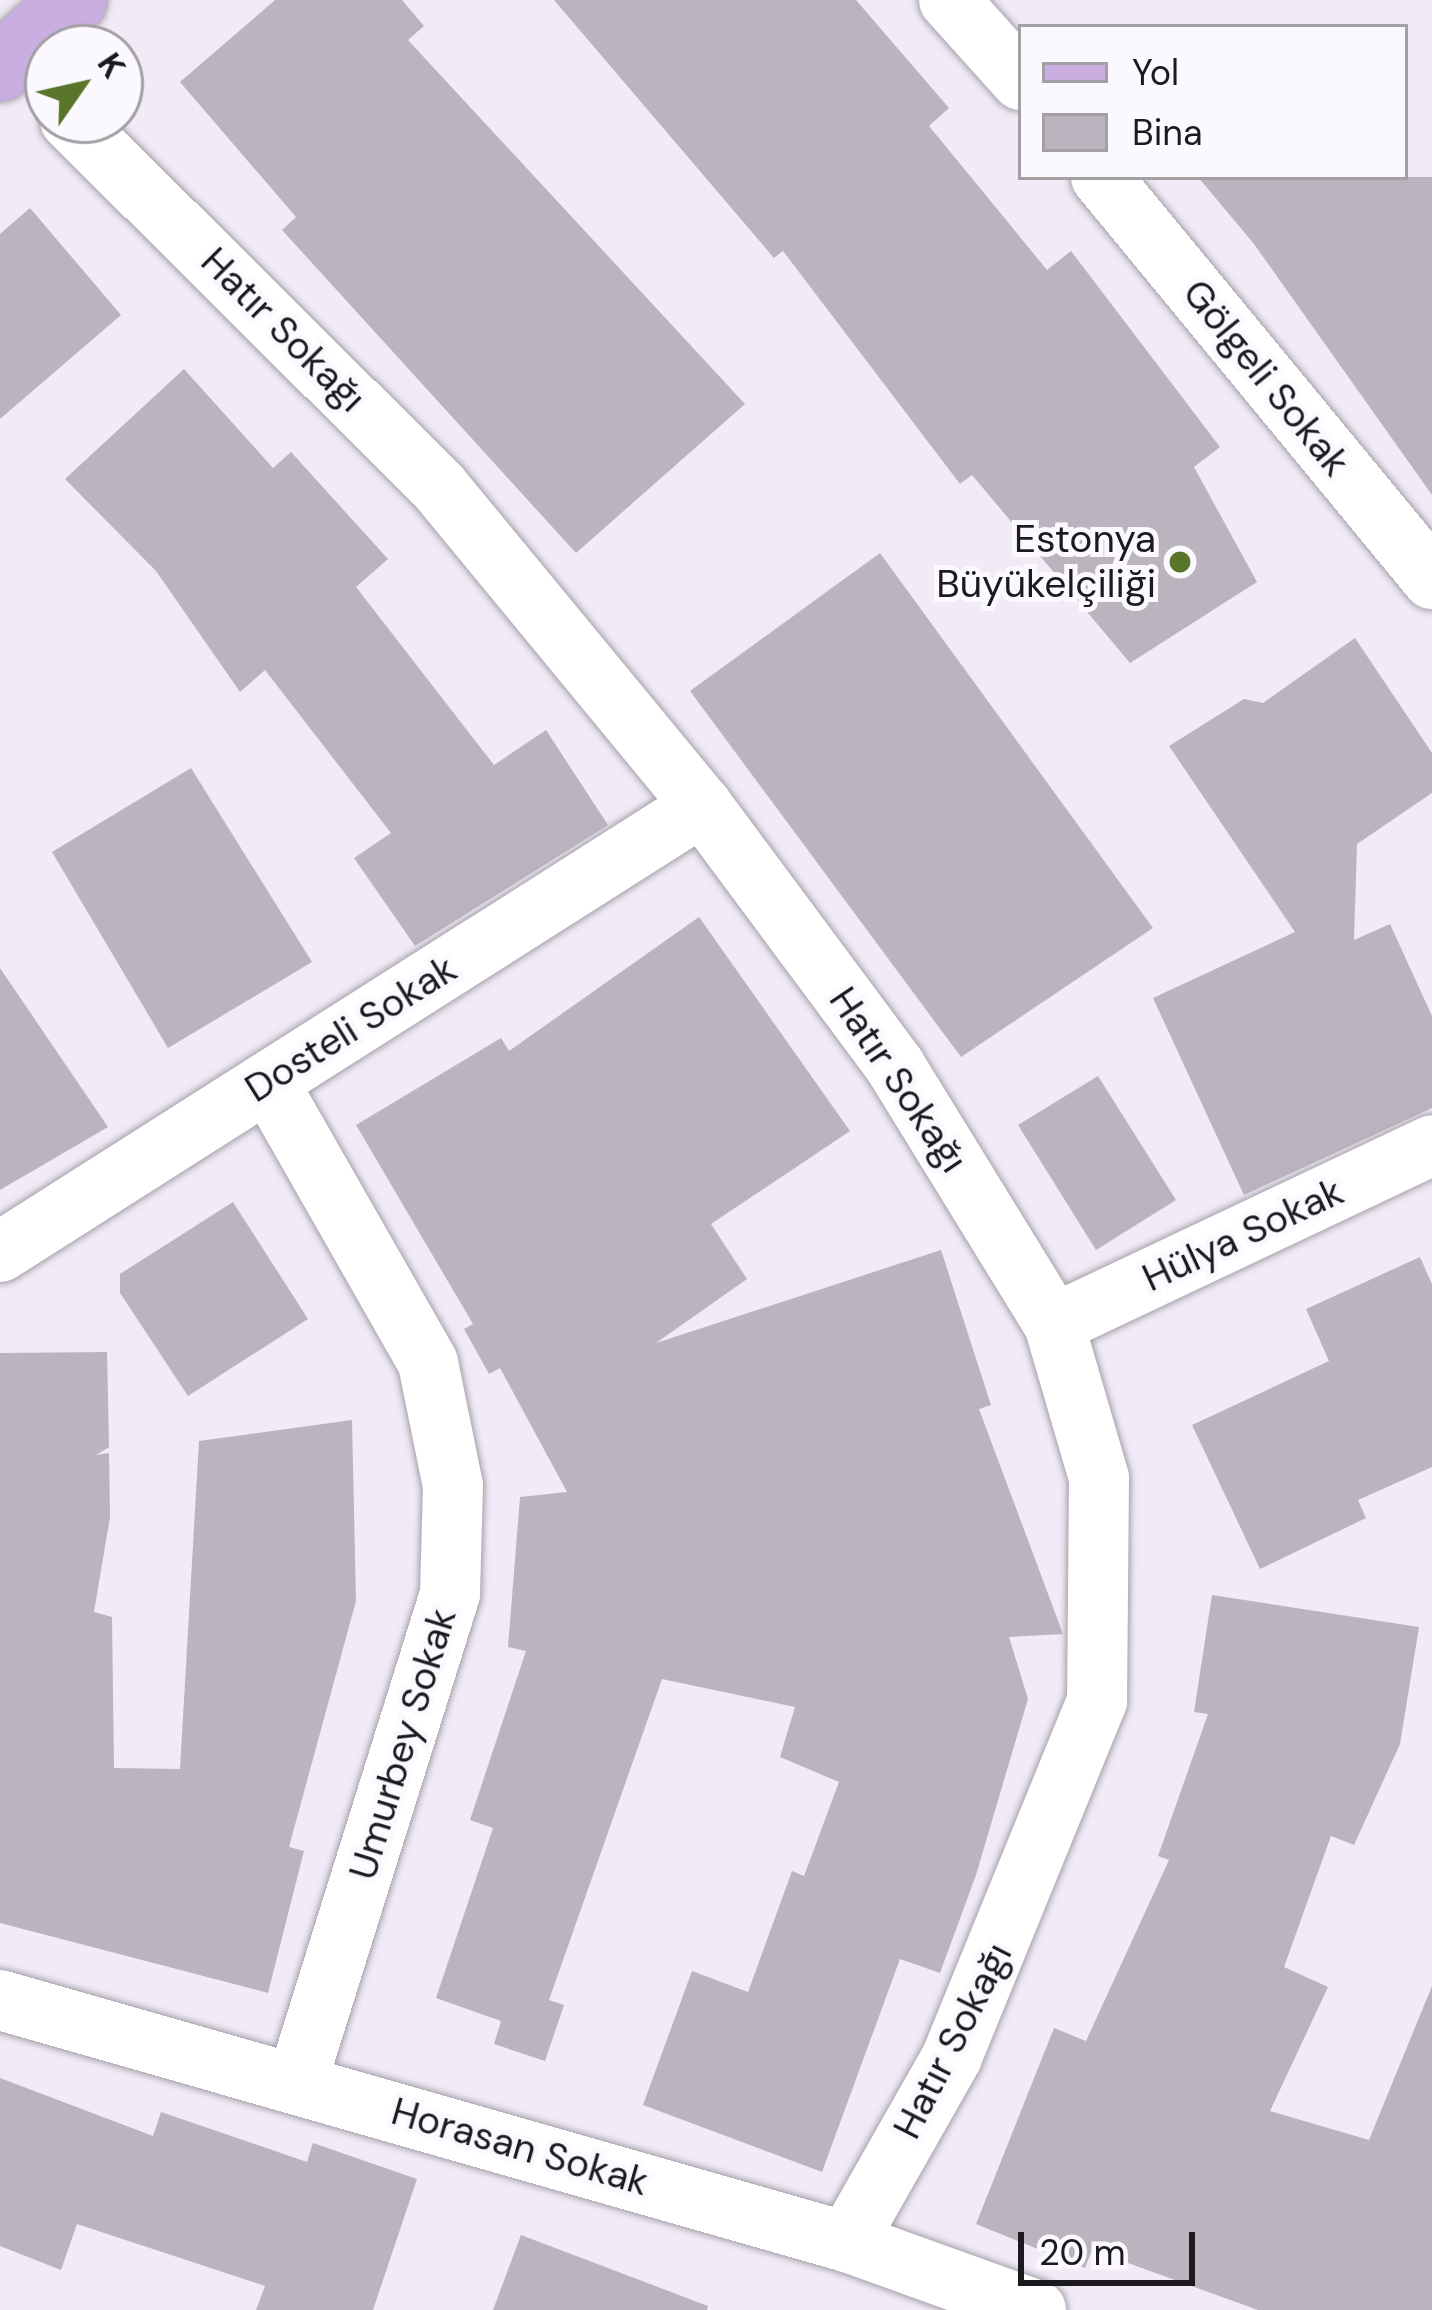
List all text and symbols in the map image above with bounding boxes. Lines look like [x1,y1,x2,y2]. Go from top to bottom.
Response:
north arrow [24,24,144,144]
legend [1018,24,1408,180]
text: K [88,44,136,86]
text: Yol [1132,49,1179,96]
text: Bina [1132,109,1203,156]
street label: Hatır Sokağı [191,238,375,422]
street label: Gölgeli Sokak [1173,270,1359,486]
place label: Estonya Büyükelçiliği [936,517,1156,608]
marker: Estonya Büyükelçiliği [1167,549,1193,575]
street label: Dosteli Sokak [237,946,465,1112]
street label: Hatır Sokağı [819,979,977,1181]
street label: Hülya Sokak [1135,1168,1351,1302]
street label: Umurbey Sokak [340,1603,466,1885]
street label: Hatır Sokağı [884,1936,1022,2146]
street label: Horasan Sokak [386,2088,654,2206]
scale bar [1024,2208,1201,2282]
text: 20 m [1039,2229,1126,2276]

